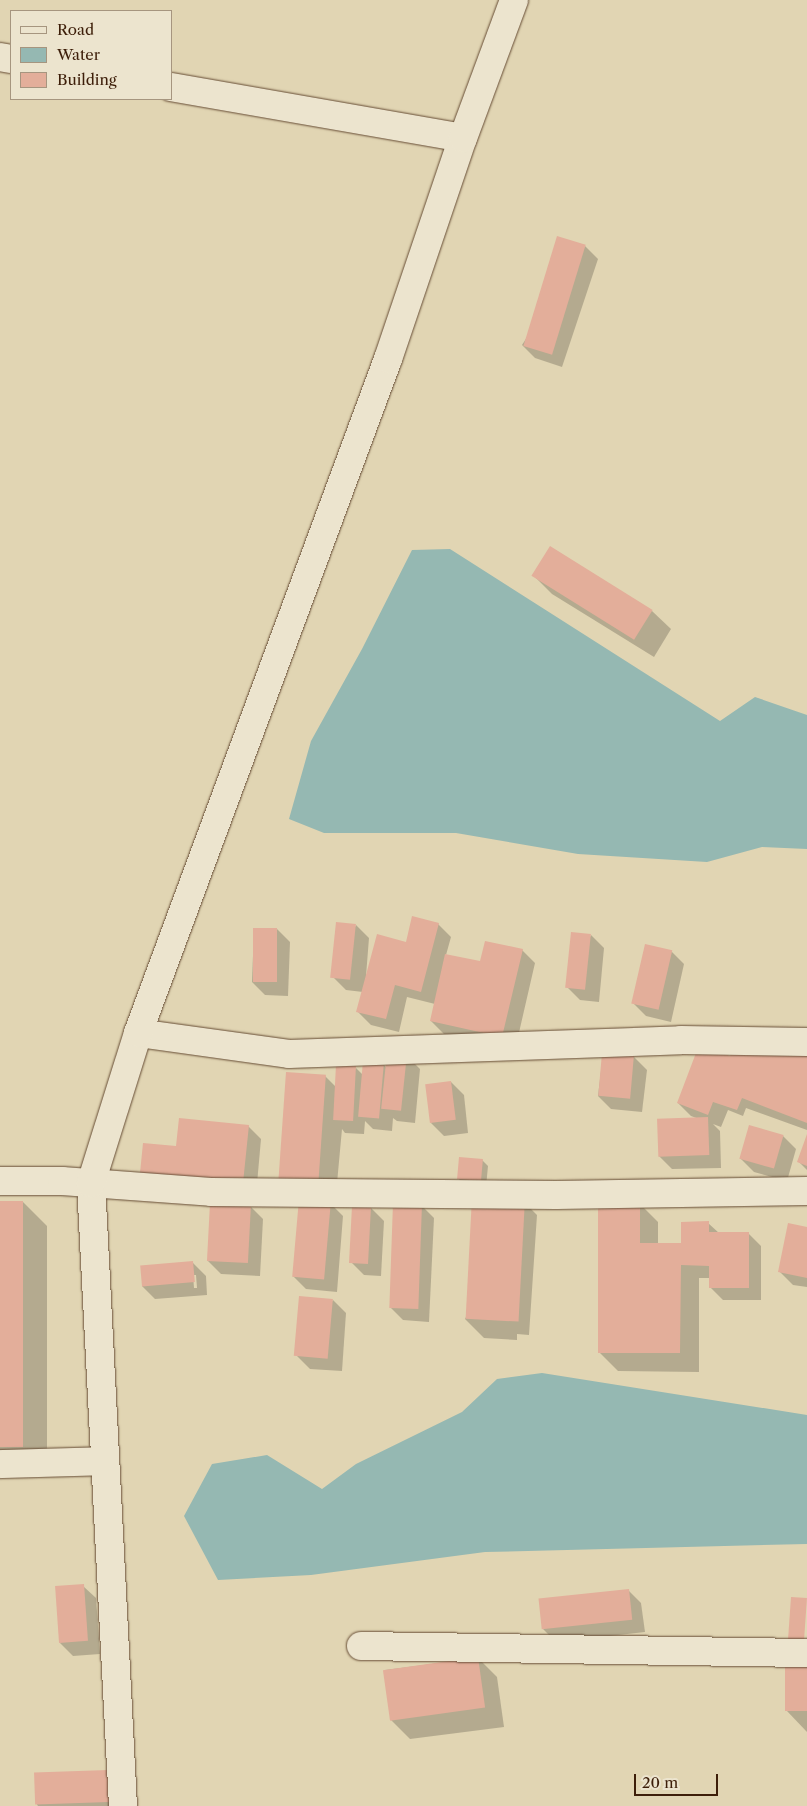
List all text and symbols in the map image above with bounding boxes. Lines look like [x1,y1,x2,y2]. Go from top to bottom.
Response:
legend [10,10,172,100]
text: Road [57,20,94,39]
text: Water [57,45,100,64]
text: Building [57,70,117,89]
scale bar [637,1764,721,1796]
text: 20 m [642,1773,678,1792]

